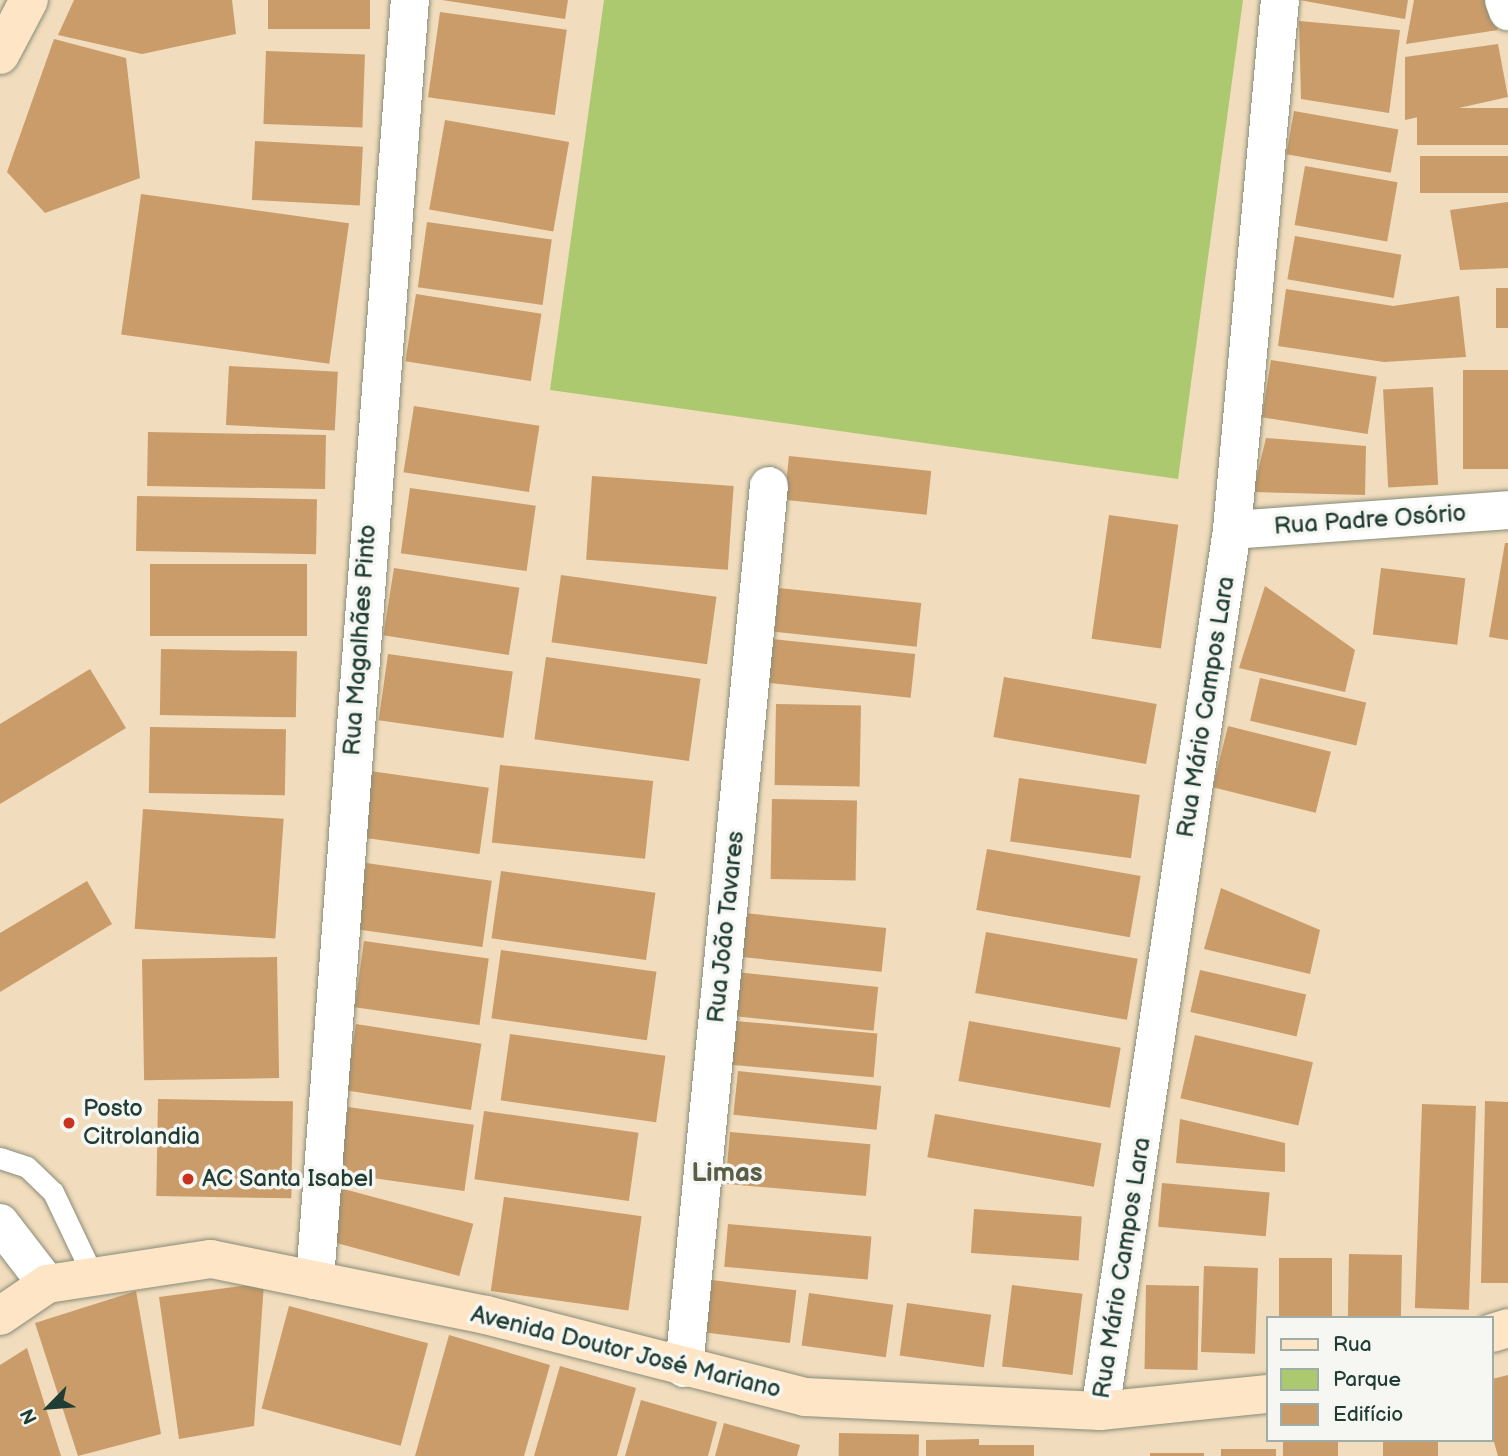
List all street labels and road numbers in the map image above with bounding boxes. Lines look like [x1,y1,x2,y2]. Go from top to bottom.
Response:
street label: Rua Padre Osório [1273,499,1467,541]
street label: Rua Magalhães Pinto [338,523,382,757]
street label: Rua Mário Campos Lara [1171,574,1241,840]
street label: Rua João Tavares [702,829,750,1025]
street label: Rua Mário Campos Lara [1087,1135,1157,1401]
street label: Avenida Doutor José Mariano [467,1299,785,1405]

